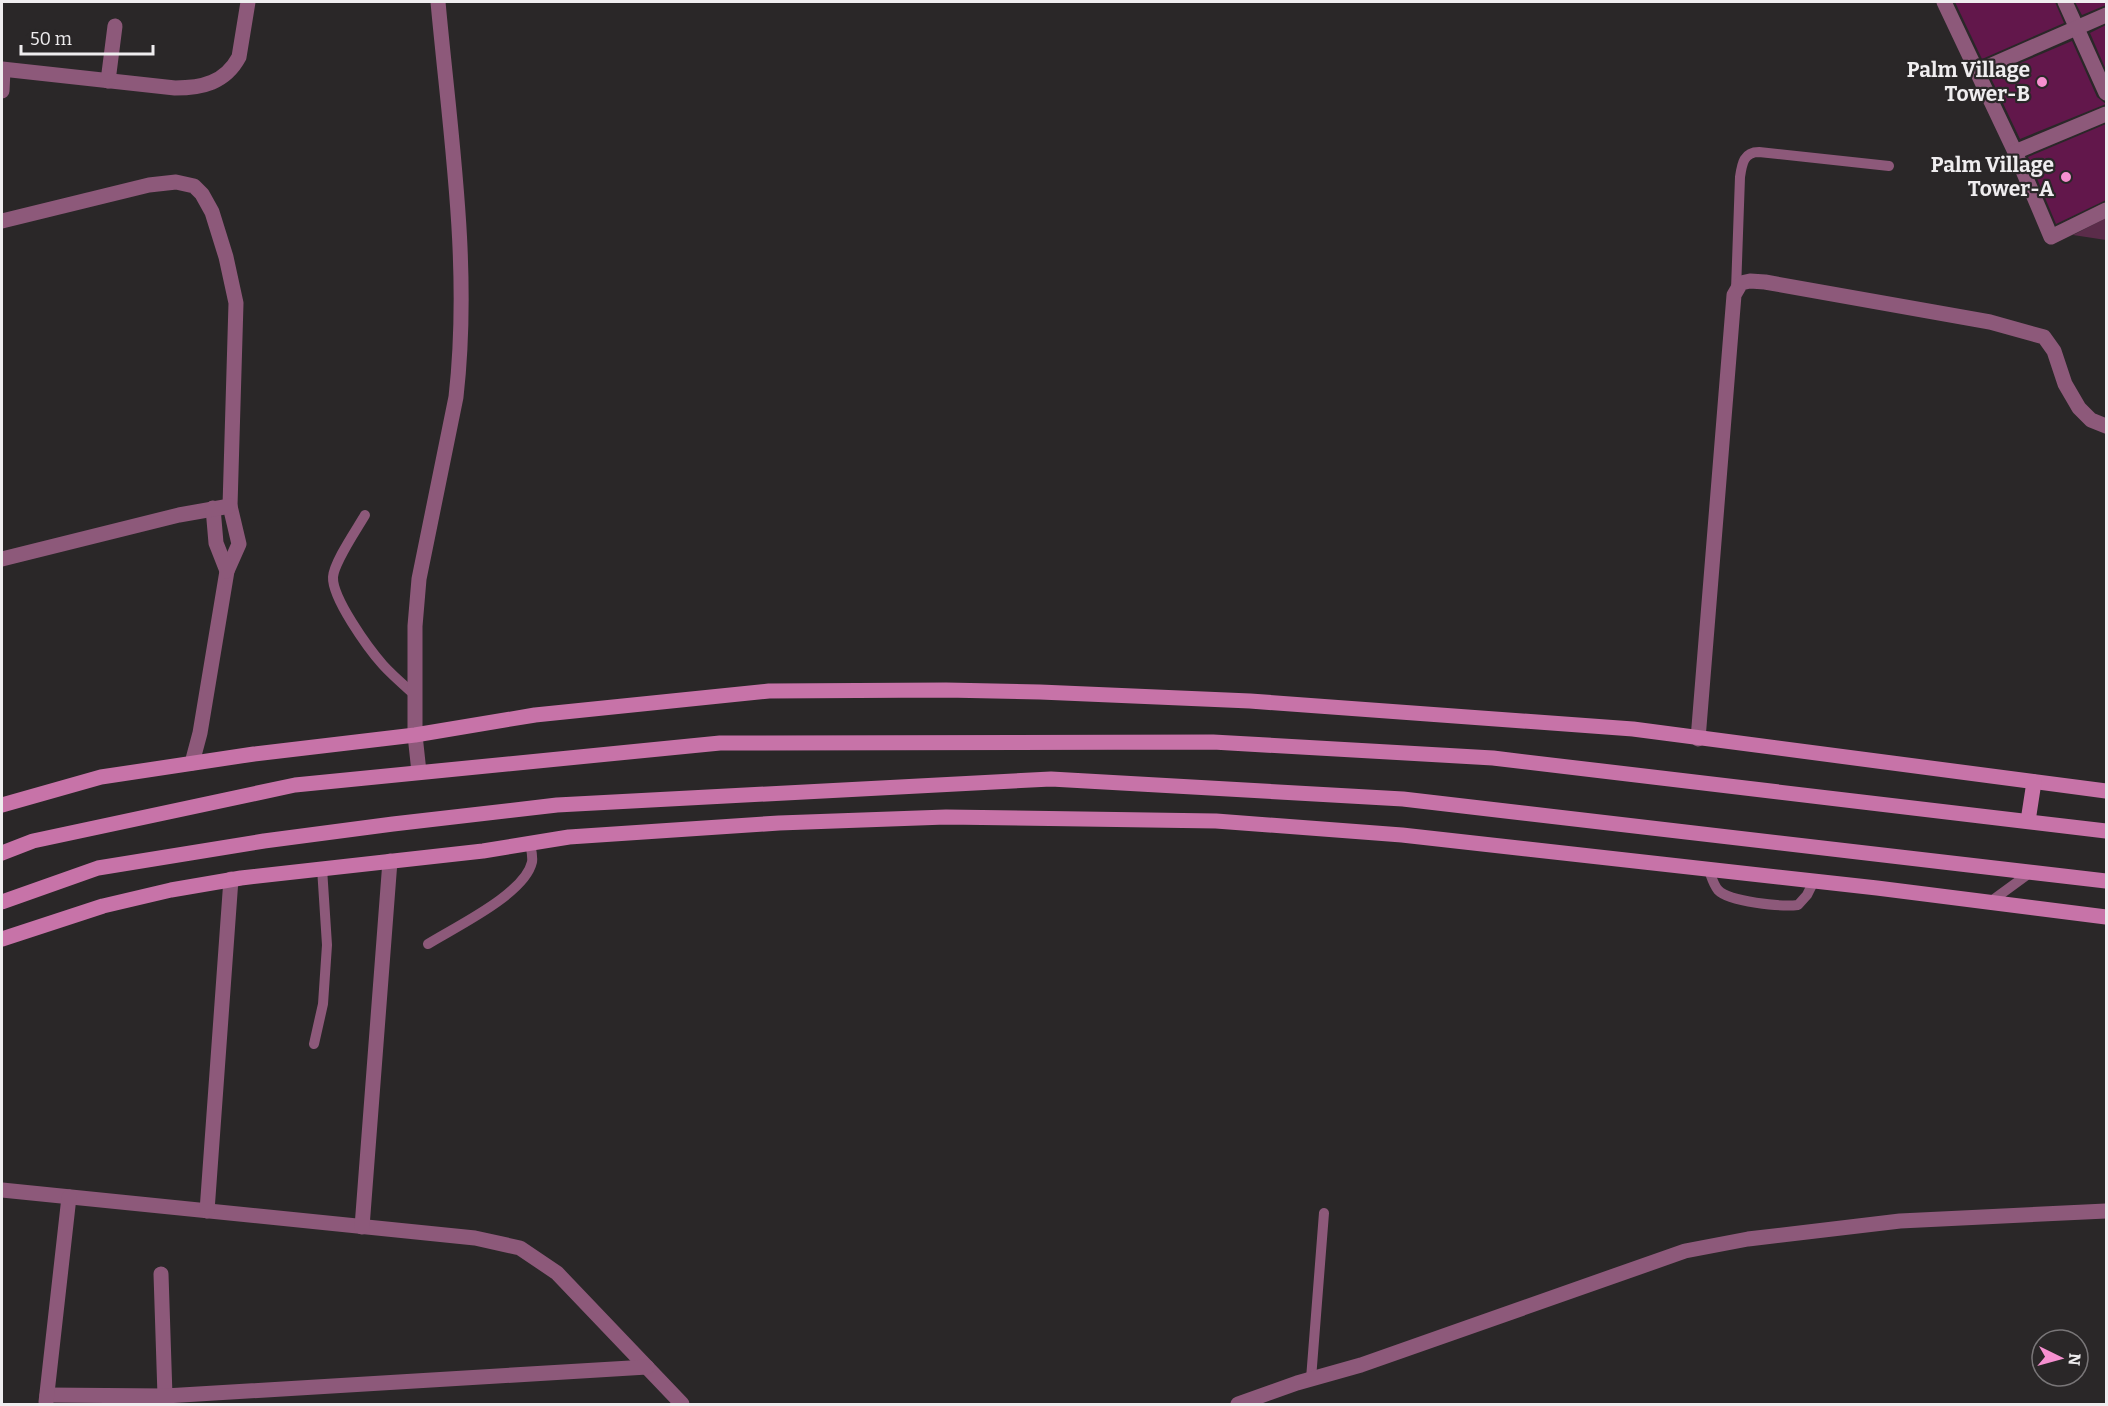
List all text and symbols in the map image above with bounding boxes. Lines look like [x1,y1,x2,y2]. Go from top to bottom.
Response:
scale bar [21,18,153,56]
text: 50 m [30,28,72,50]
place label: Palm Village Tower-B [1907,57,2030,107]
marker: Palm Village Tower-B [2035,75,2049,89]
place label: Palm Village Tower-A [1931,152,2054,202]
marker: Palm Village Tower-A [2059,170,2073,184]
north arrow [2030,1328,2090,1388]
text: N [2064,1352,2084,1366]

